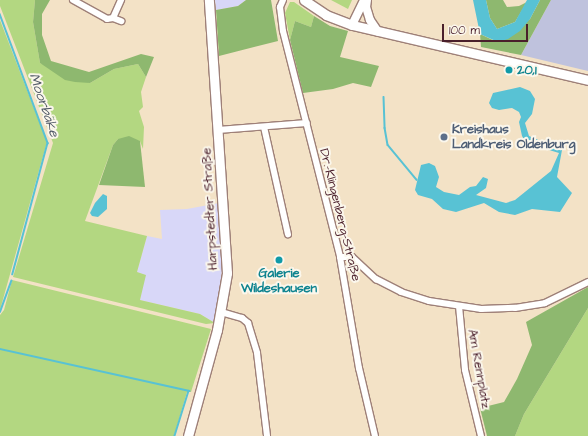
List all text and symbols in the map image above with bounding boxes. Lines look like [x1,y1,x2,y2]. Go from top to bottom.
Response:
scale bar [444,16,530,42]
text: 100 m [449,22,480,39]
place label: 20,1 [517,62,537,78]
marker: 20,1 [504,65,514,75]
water label: Moorbäke [25,71,63,139]
place label: Kreishaus Landkreis Oldenburg [452,122,575,153]
marker: Kreishaus Landkreis Oldenburg [439,132,449,142]
street label: Harpstedter Straße [199,147,221,271]
street label: Dr.-Klingenberg-Straße [316,147,364,283]
marker: Galerie Wildeshausen [274,255,284,265]
place label: Galerie Wildeshausen [241,266,317,297]
street label: Am Rennplatz [464,328,494,410]

